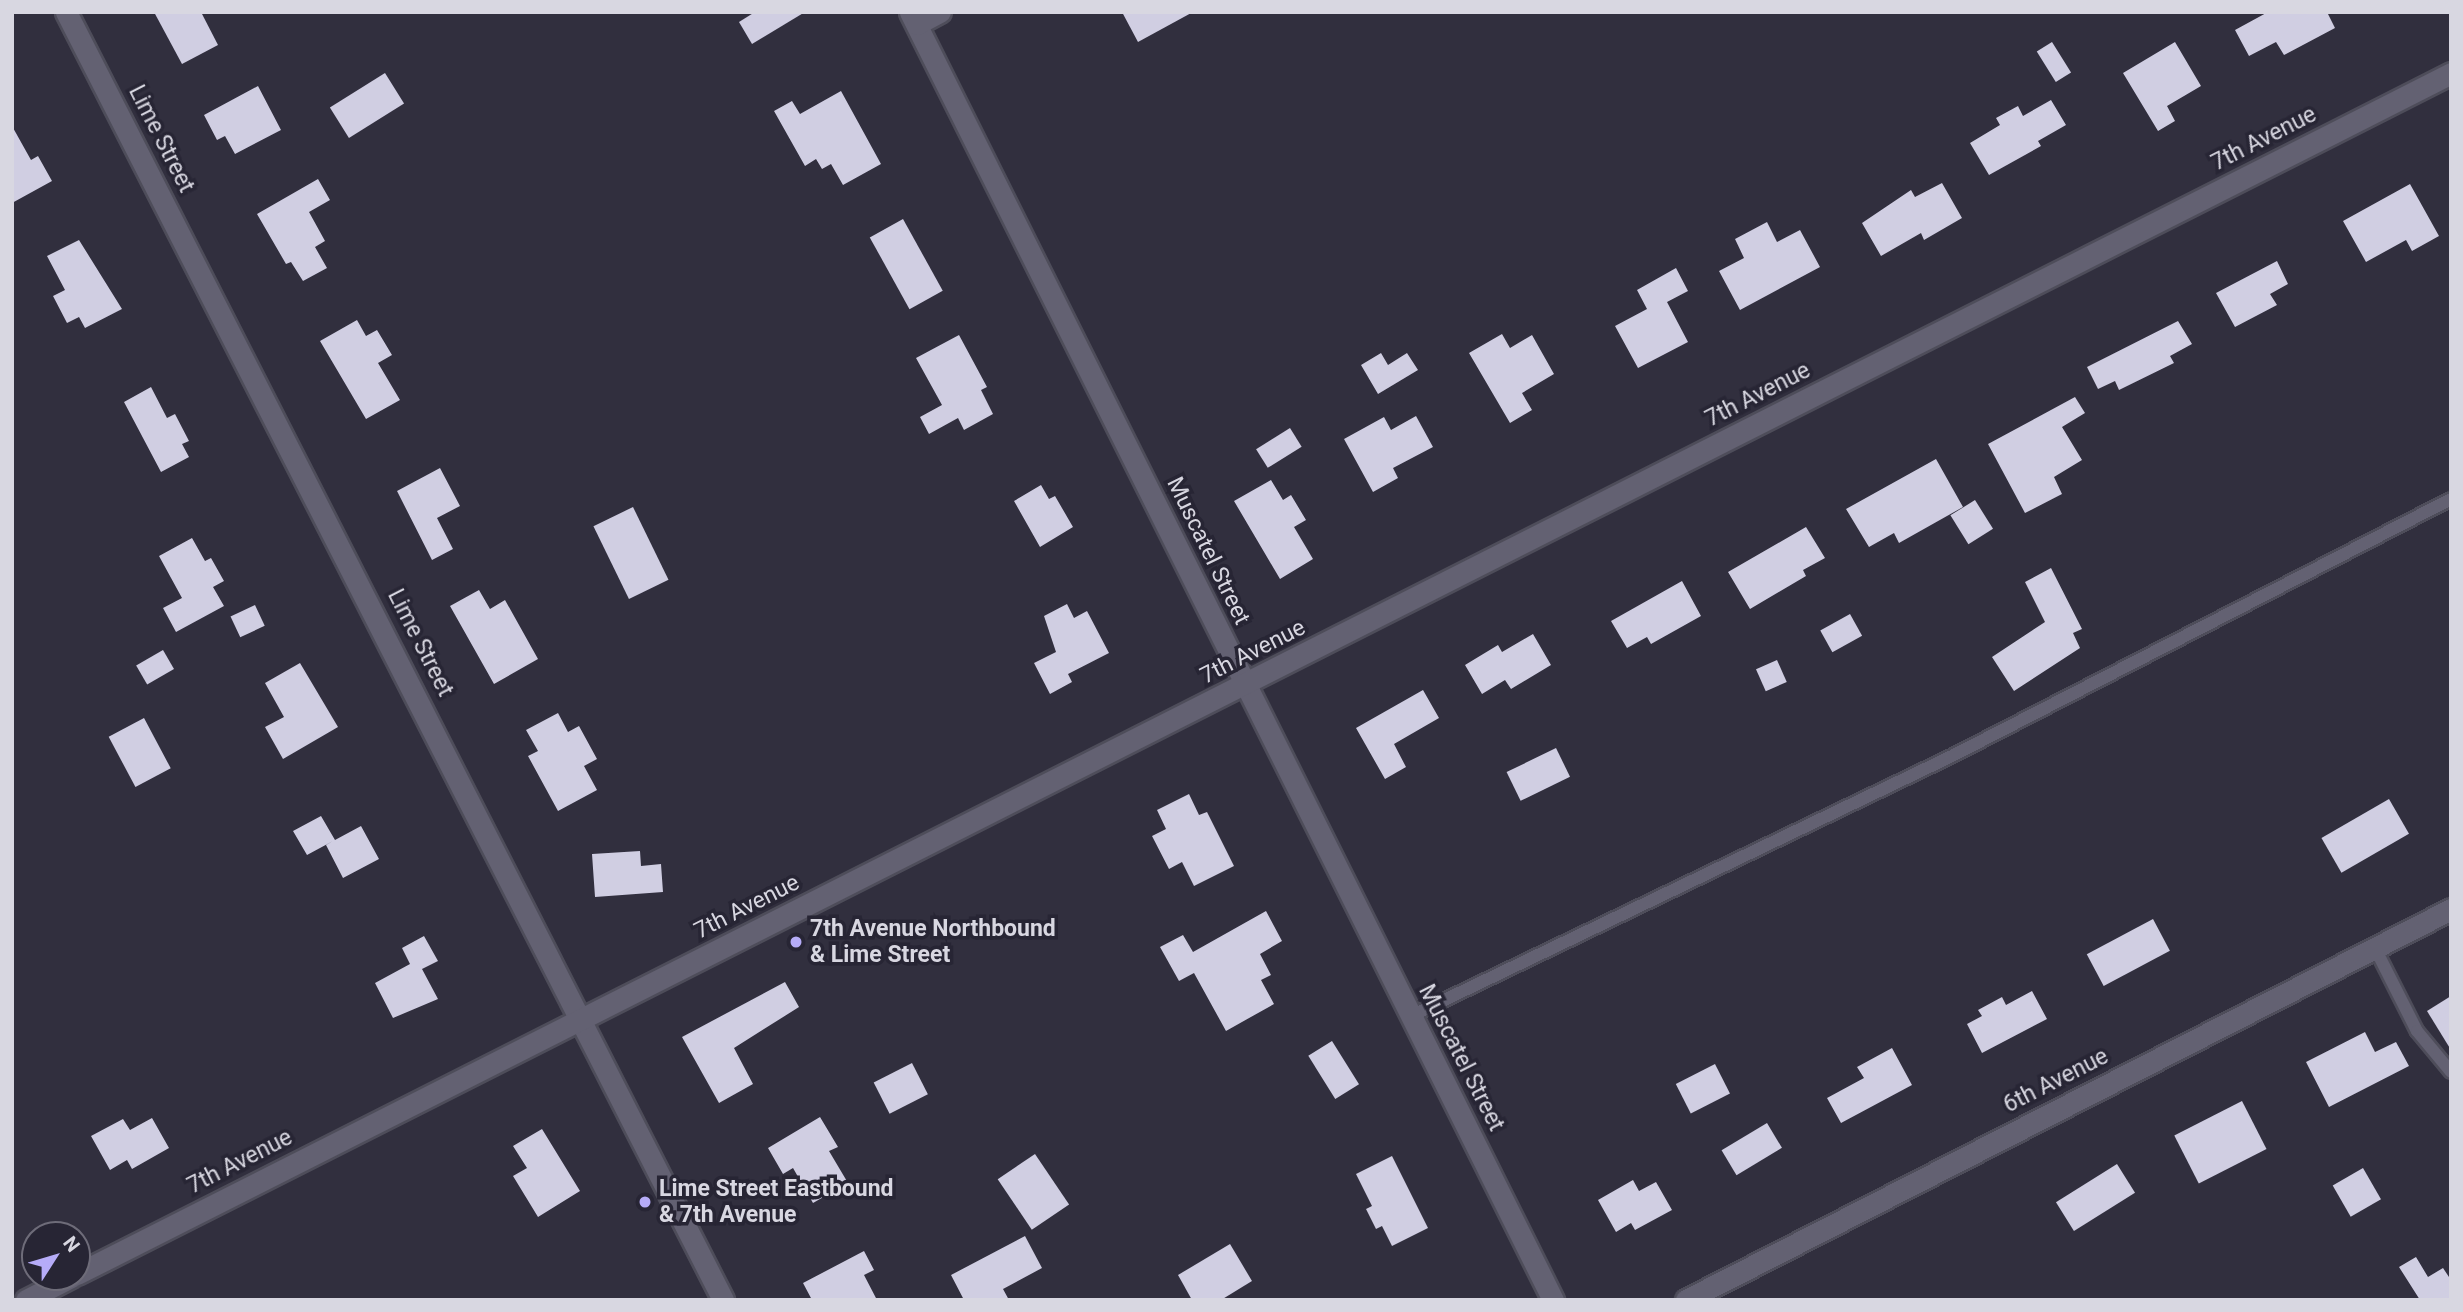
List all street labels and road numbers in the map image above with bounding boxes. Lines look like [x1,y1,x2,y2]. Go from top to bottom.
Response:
street label: Lime Street [122,81,200,197]
street label: 7th Avenue [2207,101,2321,177]
street label: 7th Avenue [1701,357,1815,433]
street label: Muscatel Street [1160,473,1256,629]
street label: Lime Street [381,585,459,701]
street label: 7th Avenue [1196,614,1310,690]
street label: 7th Avenue [690,869,804,945]
street label: Muscatel Street [1412,980,1510,1136]
street label: 6th Avenue [1999,1043,2113,1119]
street label: 7th Avenue [183,1124,297,1200]

